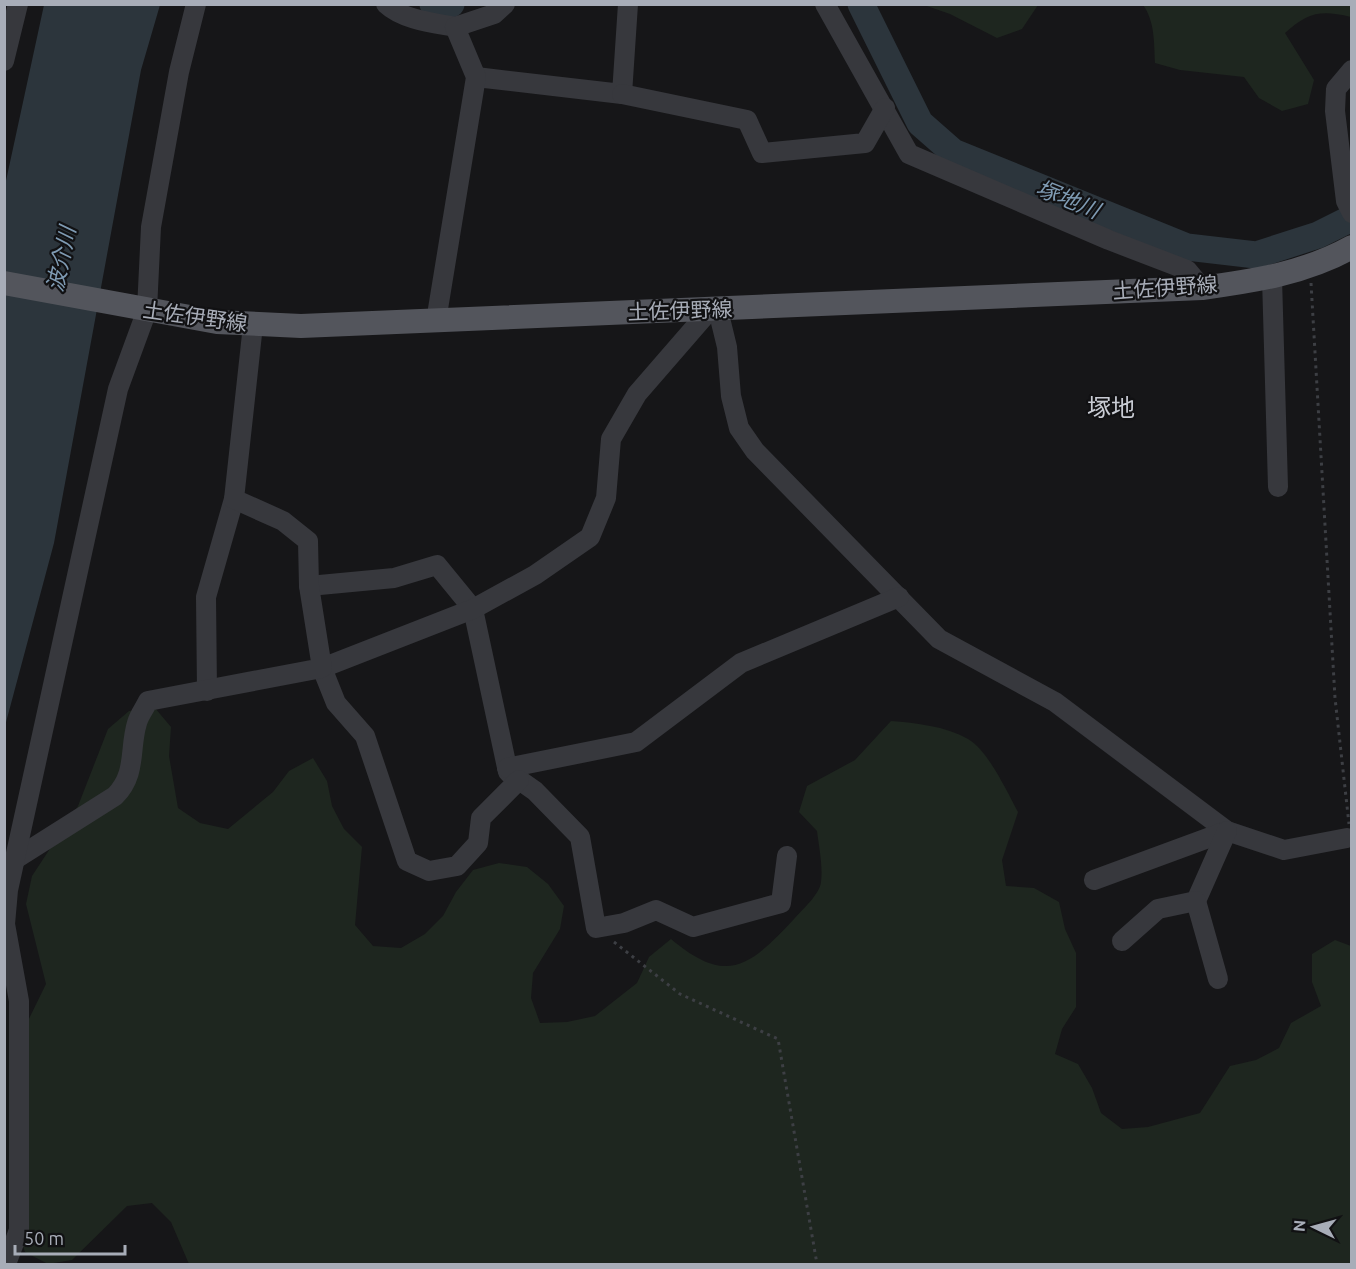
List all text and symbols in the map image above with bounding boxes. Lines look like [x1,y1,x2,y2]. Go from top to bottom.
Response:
water label: 塚地川 [1033,175,1105,223]
water label: 波介川 [41,222,80,294]
street label: 土佐伊野線 [1112,271,1218,303]
street label: 土佐伊野線 [627,296,733,324]
street label: 土佐伊野線 [141,297,249,335]
district label: 塚地 [1087,394,1135,421]
north arrow [1284,1197,1344,1257]
scale bar [15,1218,124,1256]
text: N [1290,1219,1309,1232]
text: 50 m [24,1228,64,1248]

